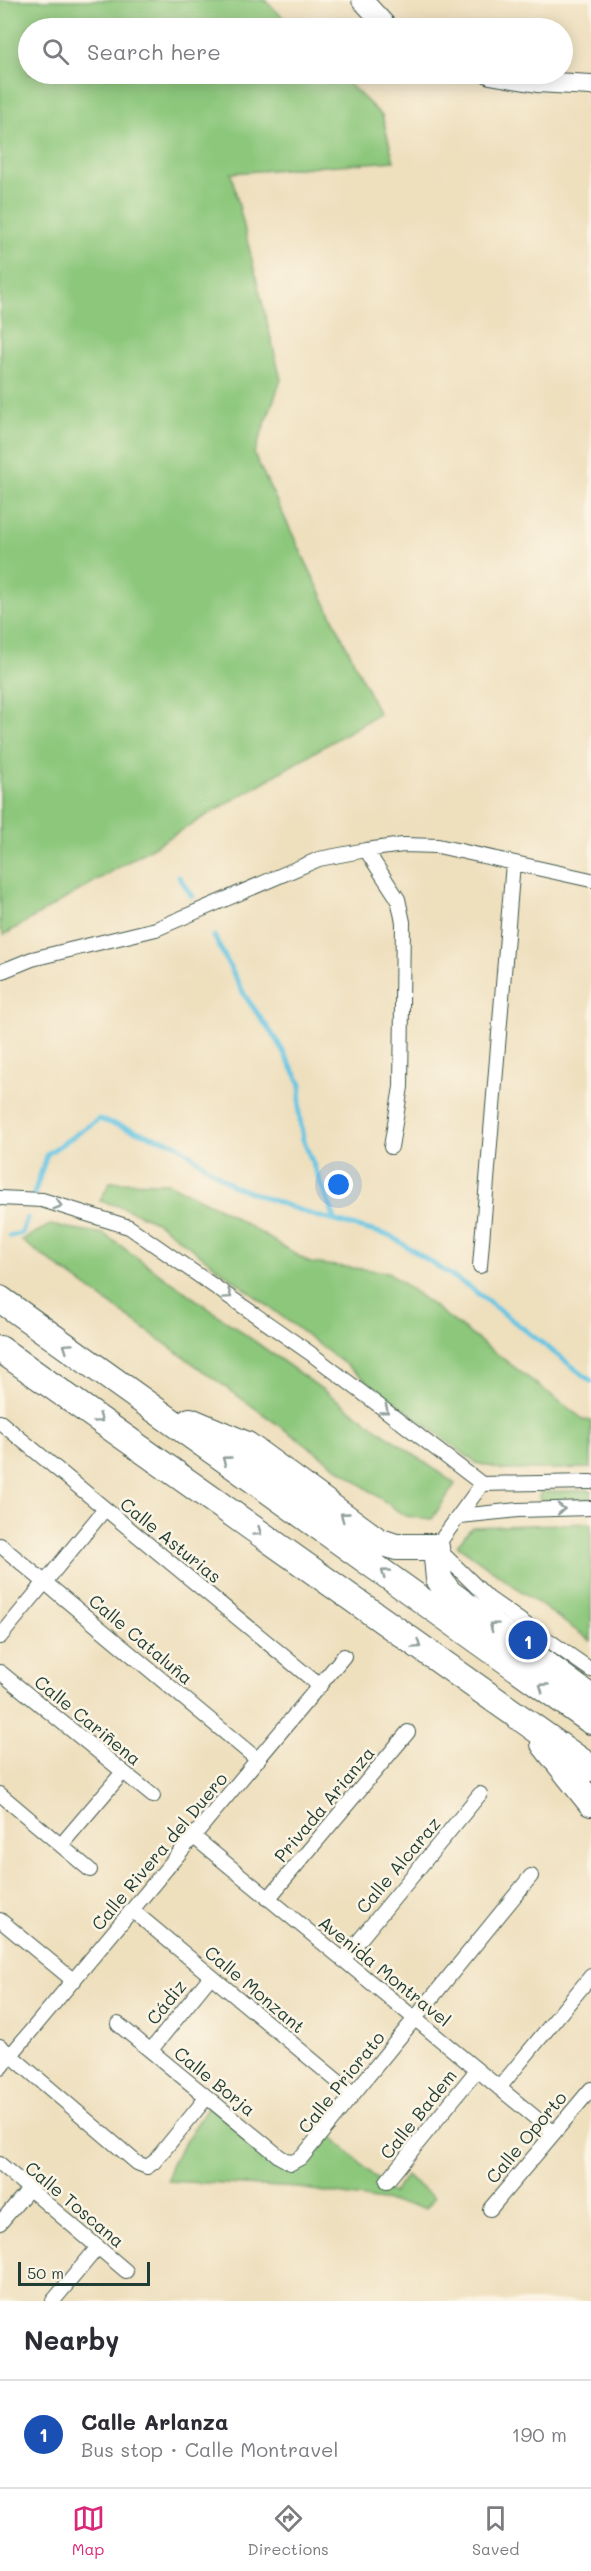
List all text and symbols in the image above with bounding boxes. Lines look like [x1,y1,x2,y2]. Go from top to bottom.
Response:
search box [18,18,573,84]
icon: search [39,35,72,68]
text: Search here [87,37,221,66]
your location [324,1170,353,1199]
one-way arrow [53,1197,63,1210]
one-way arrow [221,1288,232,1299]
one-way arrow [63,1343,74,1354]
one-way arrow [379,1403,390,1414]
one-way arrow [92,1412,103,1423]
one-way arrow [222,1456,233,1467]
street label: Calle Asturias [115,1492,227,1588]
one-way arrow [556,1502,565,1515]
one-way arrow [340,1512,351,1523]
one-way arrow [251,1525,262,1536]
one-way arrow [380,1569,391,1580]
street label: Calle Cataluña [84,1588,198,1690]
pin: 1 [508,1618,548,1662]
one-way arrow [489,1622,500,1633]
one-way arrow [410,1638,421,1649]
street label: Calle Cariñena [30,1669,146,1771]
one-way arrow [539,1683,550,1694]
street label: Privada Arianza [269,1741,379,1867]
street label: Calle Rivera del Duero [86,1767,233,1935]
street label: Calle Alcaraz [351,1812,445,1918]
street label: Avenida Montravel [314,1910,456,2032]
street label: Calle Monzant [200,1940,310,2038]
street label: Cádiz [141,1975,191,2029]
street label: Calle Priorato [292,2026,390,2138]
street label: Calle Borja [169,2041,261,2121]
street label: Calle Badem [374,2064,462,2164]
street label: Calle Oporto [480,2085,572,2188]
street label: Calle Toscana [20,2155,130,2253]
scale bar [18,2259,150,2286]
text: 50 m [27,2262,64,2283]
text: Nearby [24,2323,119,2357]
text: Calle Arlanza [81,2407,229,2436]
text: 1 [39,2421,48,2447]
text: 190 m [512,2421,567,2447]
text: Bus stop · Calle Montravel [81,2436,338,2462]
tab: Map [72,2502,105,2559]
tab: Directions [248,2502,329,2559]
tab: Saved [472,2502,519,2559]

